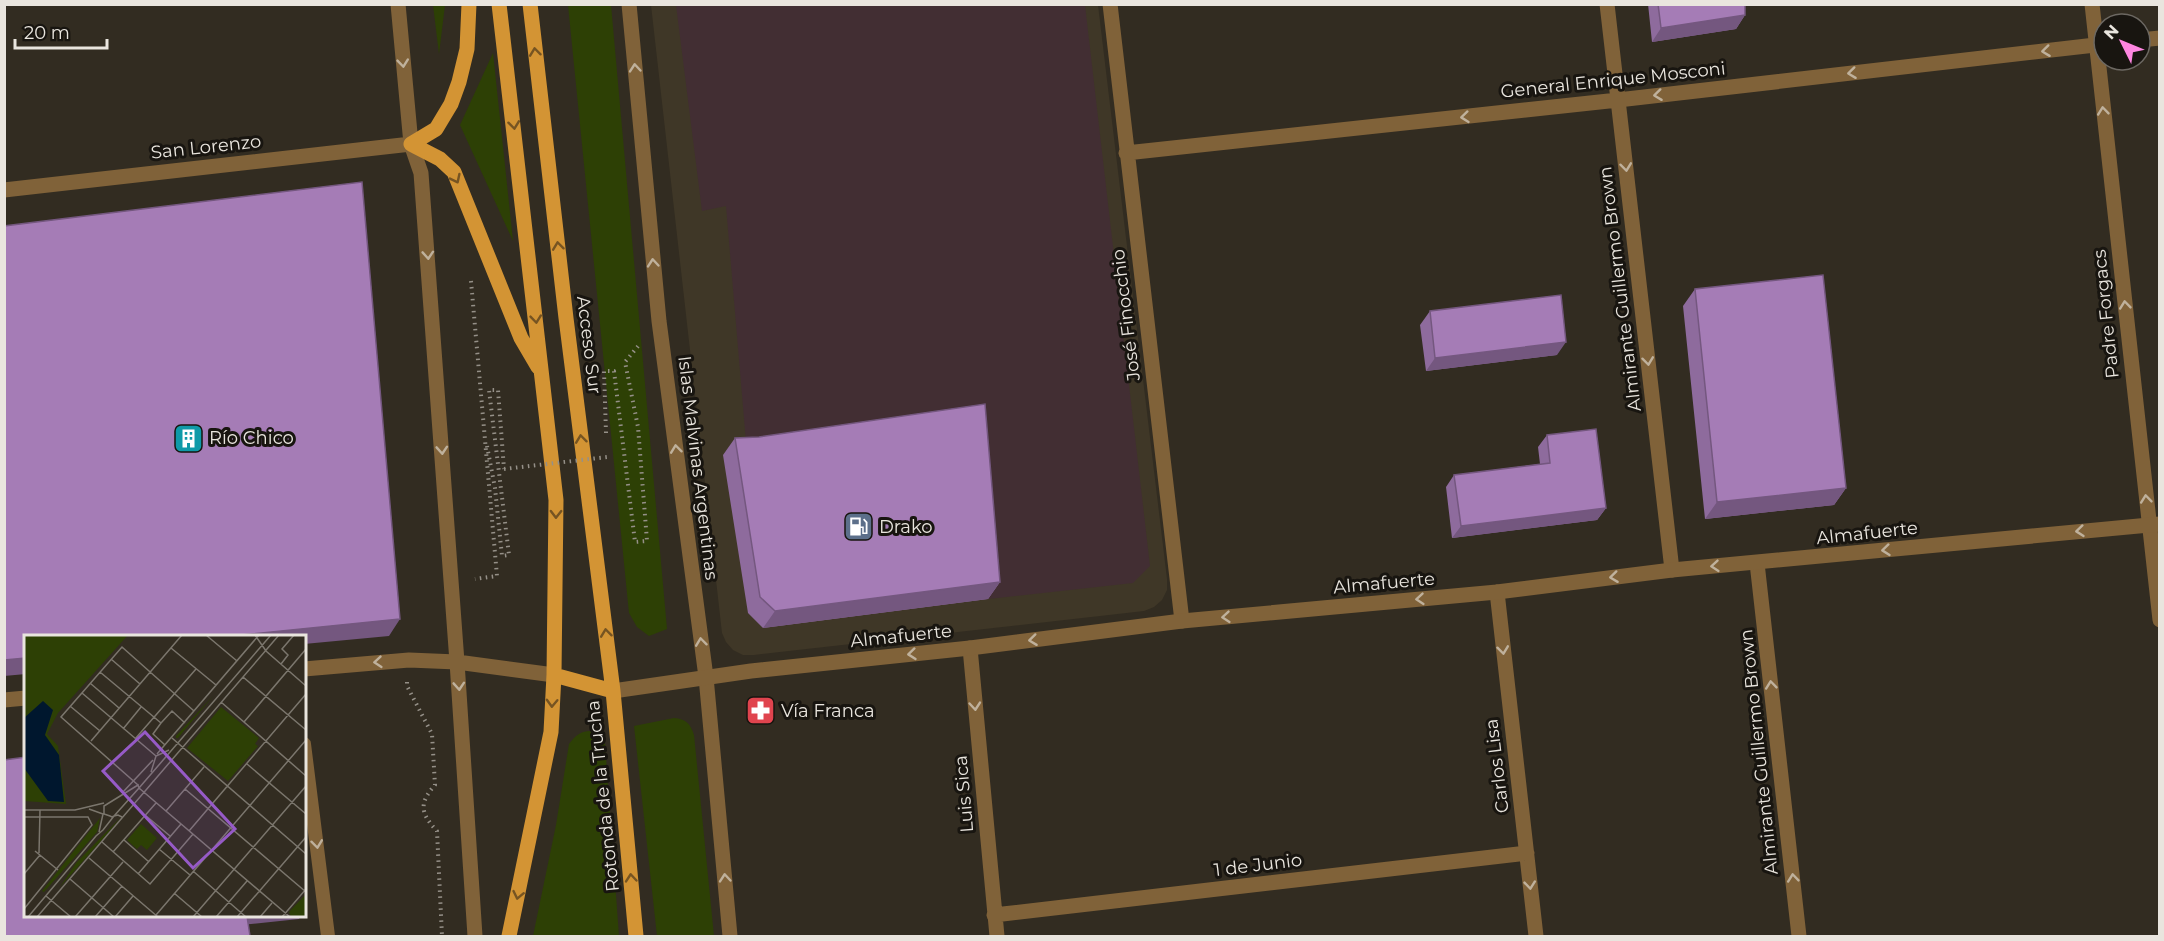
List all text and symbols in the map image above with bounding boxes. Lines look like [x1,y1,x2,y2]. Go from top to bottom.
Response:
scale bar [15,12,106,50]
north arrow [2092,12,2152,72]
text: N [2100,21,2123,43]
text: 20 m [24,22,70,44]
one-way arrow [2041,44,2050,56]
one-way arrow [529,47,542,57]
street label: General Enrique Mosconi [1499,57,1727,103]
one-way arrow [396,58,409,67]
one-way arrow [629,64,642,73]
one-way arrow [1848,66,1857,79]
one-way arrow [1654,88,1663,101]
one-way arrow [2098,107,2110,116]
one-way arrow [1460,110,1469,122]
one-way arrow [508,121,520,130]
street label: San Lorenzo [150,130,262,164]
one-way arrow [1619,162,1631,172]
street label: Almirante Guillermo Brown [1594,165,1646,413]
one-way arrow [448,173,460,184]
one-way arrow [552,241,564,250]
street label: José Finocchio [1107,248,1145,383]
street label: Padre Forgacs [2088,248,2124,379]
one-way arrow [421,251,434,260]
one-way arrow [647,258,660,267]
street label: Acceso Sur [572,295,606,395]
one-way arrow [2119,301,2132,310]
one-way arrow [529,314,542,323]
street label: Islas Malvinas Argentinas [673,355,723,582]
one-way arrow [1641,356,1654,365]
building icon: Río Chico [172,422,204,454]
place label: Río Chico [209,427,294,449]
one-way arrow [576,435,588,444]
one-way arrow [435,445,448,454]
one-way arrow [670,445,682,454]
one-way arrow [2140,494,2153,503]
one-way arrow [550,509,562,518]
fuel station icon: Drako [842,511,874,543]
place label: Drako [879,516,933,538]
street label: Almafuerte [1815,517,1919,549]
one-way arrow [2076,524,2085,537]
one-way arrow [1882,543,1891,556]
one-way arrow [1710,560,1719,573]
street label: Almafuerte [1332,568,1436,598]
one-way arrow [1610,571,1619,583]
one-way arrow [1416,592,1425,605]
one-way arrow [1222,610,1231,623]
street label: Almafuerte [849,620,953,652]
one-way arrow [600,628,613,637]
street label: Almirante Guillermo Brown [1735,628,1783,876]
one-way arrow [1028,633,1037,646]
inset map [24,635,306,917]
one-way arrow [696,638,708,647]
one-way arrow [1496,645,1509,654]
one-way arrow [908,647,917,660]
one-way arrow [373,655,382,668]
one-way arrow [1765,680,1778,689]
one-way arrow [452,682,465,691]
pharmacy icon: Vía Franca [744,695,776,727]
one-way arrow [546,699,559,708]
street label: Rotonda de la Trucha [582,699,624,893]
place label: Vía Franca [781,700,875,722]
one-way arrow [969,702,982,711]
street label: Carlos Lisa [1480,718,1514,814]
street label: Luis Sica [950,754,978,834]
one-way arrow [310,840,322,849]
street label: 1 de Junio [1213,849,1303,881]
one-way arrow [625,874,638,883]
one-way arrow [719,874,732,883]
one-way arrow [1787,874,1800,883]
one-way arrow [1524,881,1536,890]
one-way arrow [512,890,525,900]

